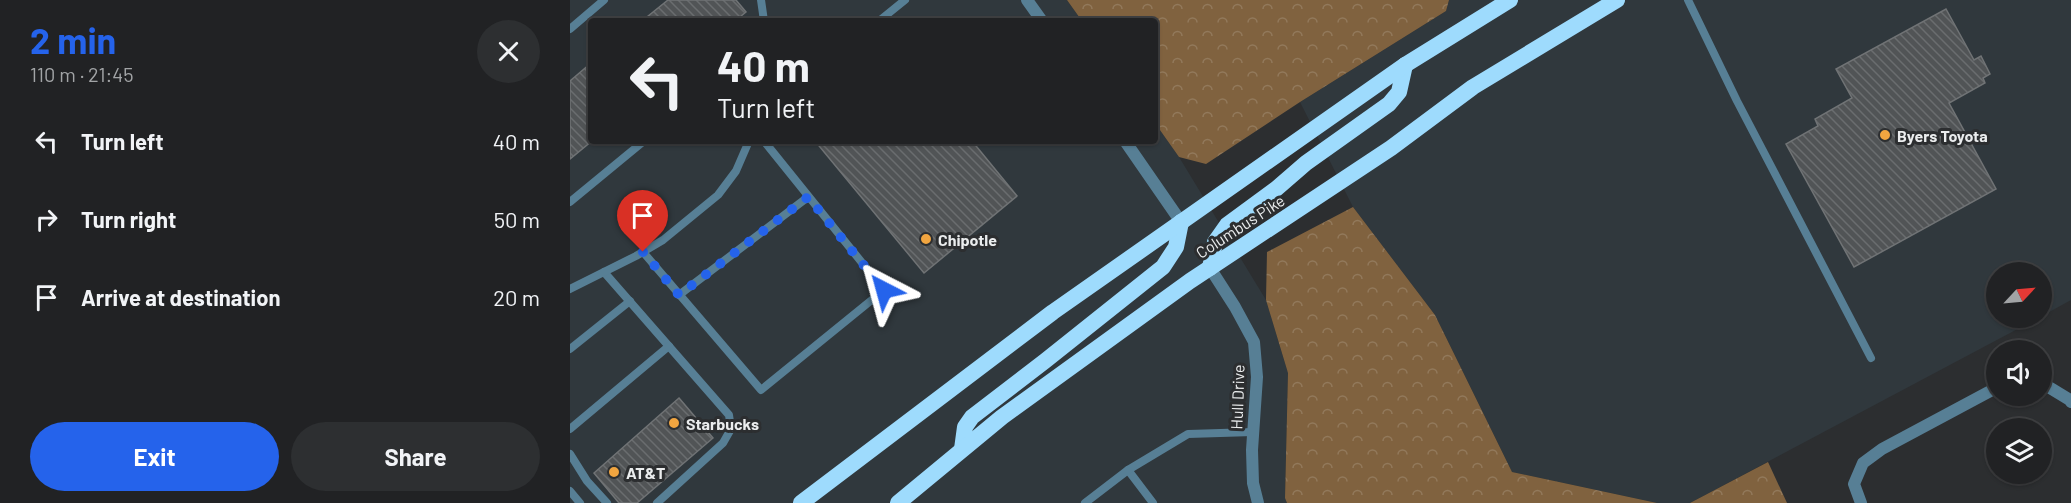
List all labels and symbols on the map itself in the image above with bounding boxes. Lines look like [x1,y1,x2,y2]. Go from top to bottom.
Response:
place label: Byers Toyota [1897,126,1988,145]
marker: Byers Toyota [1878,128,1892,142]
pin [617,190,668,252]
street label: Columbus Pike [1192,190,1288,262]
place label: Chipotle [938,230,997,249]
marker: Chipotle [919,232,933,246]
position arrow [852,258,916,322]
north arrow [1986,262,2052,328]
street label: Hull Drive [1226,364,1248,430]
place label: Starbucks [686,414,759,433]
marker: Starbucks [667,416,681,430]
place label: AT&T [626,463,665,482]
marker: AT&T [607,465,621,479]

